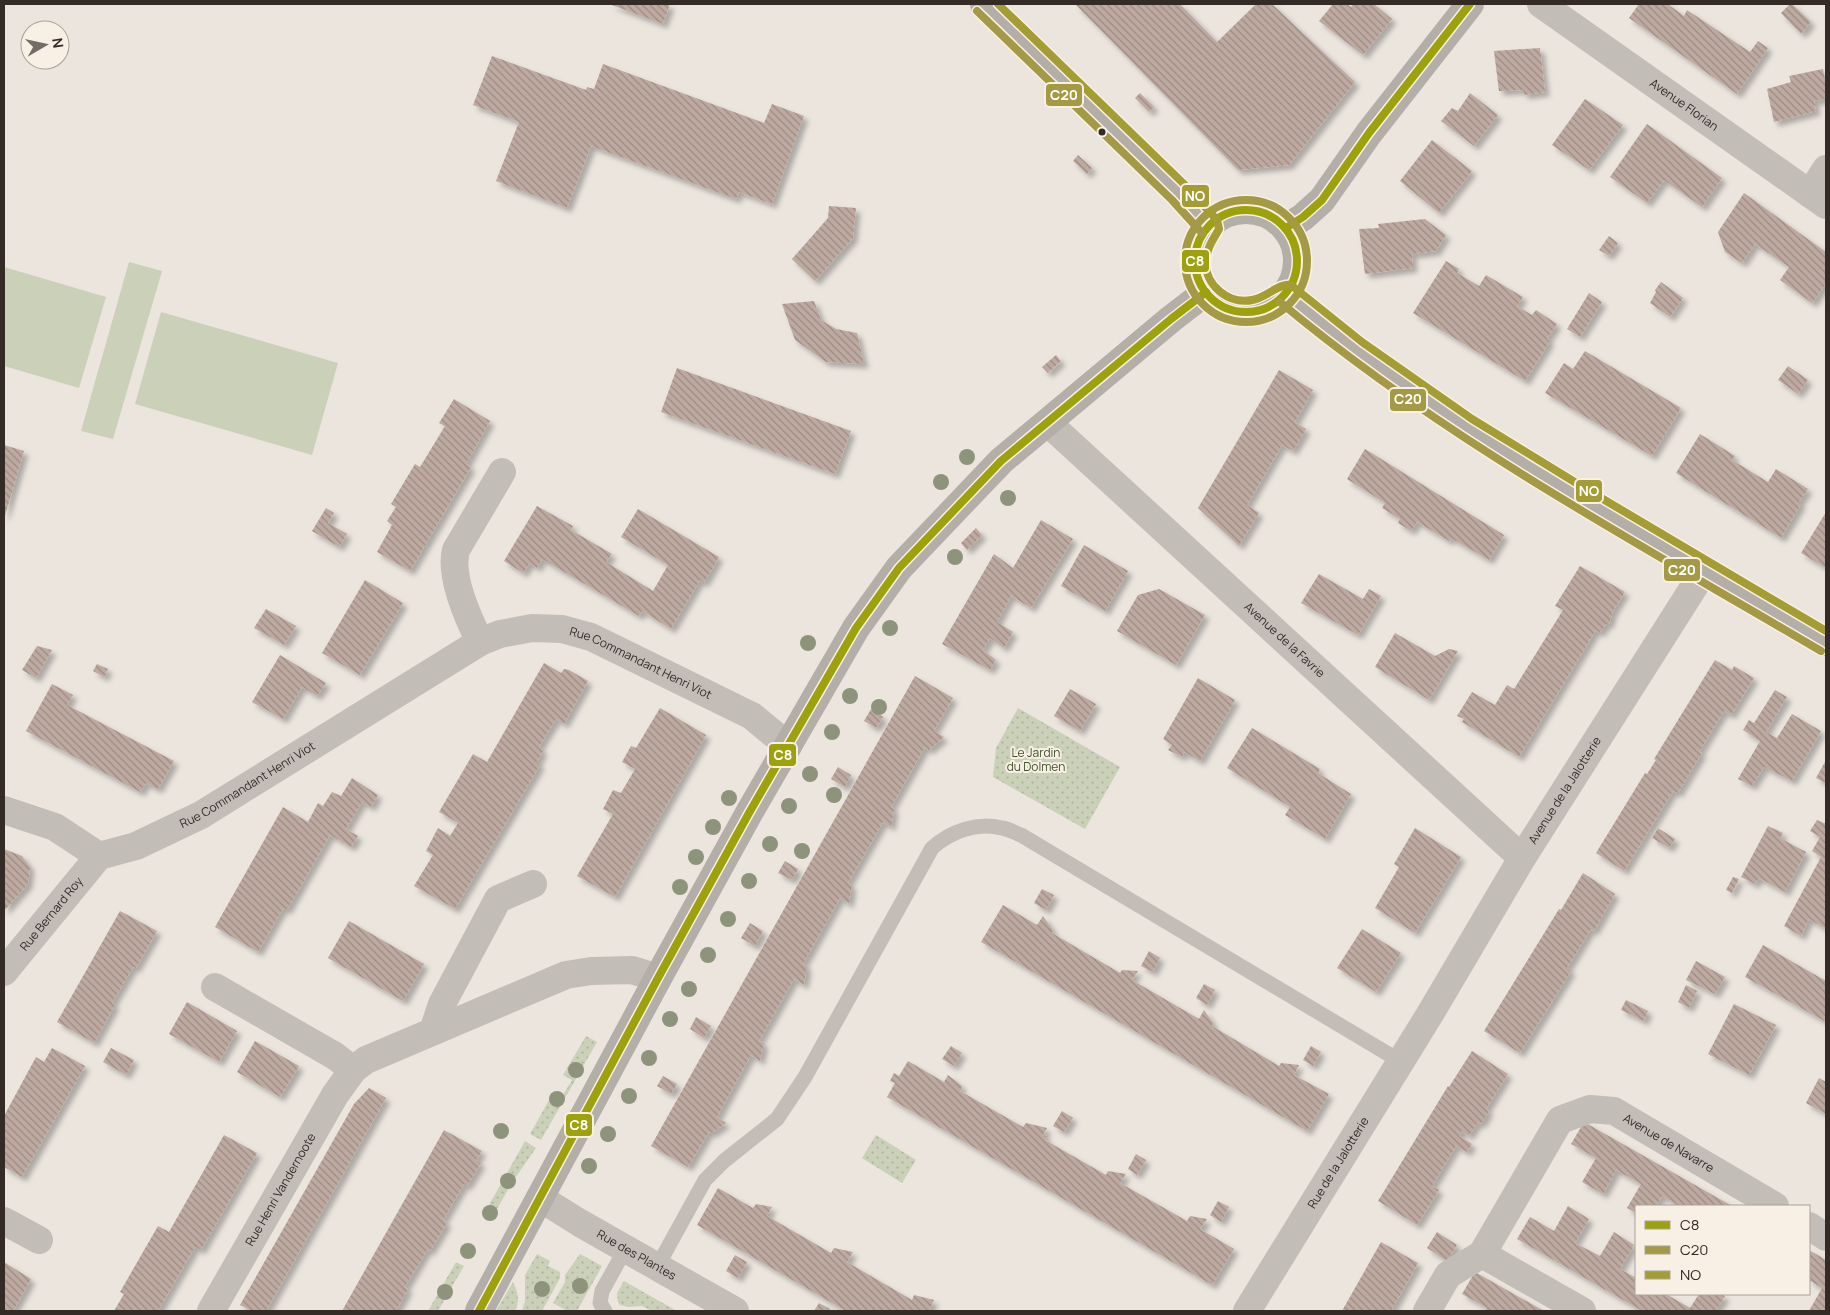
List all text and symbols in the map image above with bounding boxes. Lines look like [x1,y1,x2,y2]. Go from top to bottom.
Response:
north arrow [20,20,70,70]
text: N [48,36,69,49]
street label: Avenue Florian [1647,74,1722,135]
line badge: C20 [1045,83,1083,107]
text: C20 [1050,85,1078,104]
unlabelled marker [1097,127,1107,137]
line badge: NO [1181,184,1210,208]
text: NO [1185,186,1206,205]
line badge: C8 [1181,249,1210,273]
text: C8 [1186,251,1204,270]
line badge: C20 [1389,388,1427,412]
text: C20 [1394,389,1422,408]
line badge: NO [1575,479,1603,503]
text: NO [1579,481,1600,500]
line badge: C20 [1663,558,1701,582]
text: C20 [1668,560,1696,579]
street label: Avenue de la Favrie [1241,598,1329,681]
street label: Rue Commandant Henri Viot [568,622,715,703]
street label: Avenue de la Jalotterie [1524,733,1605,847]
street label: Rue Commandant Henri Viot [177,737,318,832]
line badge: C8 [768,743,797,767]
park label: Le Jardin du Dolmen [1007,744,1065,775]
text: C8 [774,745,792,764]
street label: Rue Bernard Roy [16,872,87,954]
street label: Avenue de Navarre [1620,1109,1717,1176]
line badge: C8 [565,1113,593,1137]
street label: Rue de la Jalotterie [1303,1114,1373,1212]
text: C8 [570,1115,588,1134]
street label: Rue Henri Vandernoote [241,1130,319,1249]
legend [1635,1205,1810,1295]
text: C8 [1680,1214,1699,1235]
street label: Rue des Plantes [594,1225,679,1284]
text: C20 [1680,1239,1708,1260]
text: NO [1680,1264,1701,1285]

